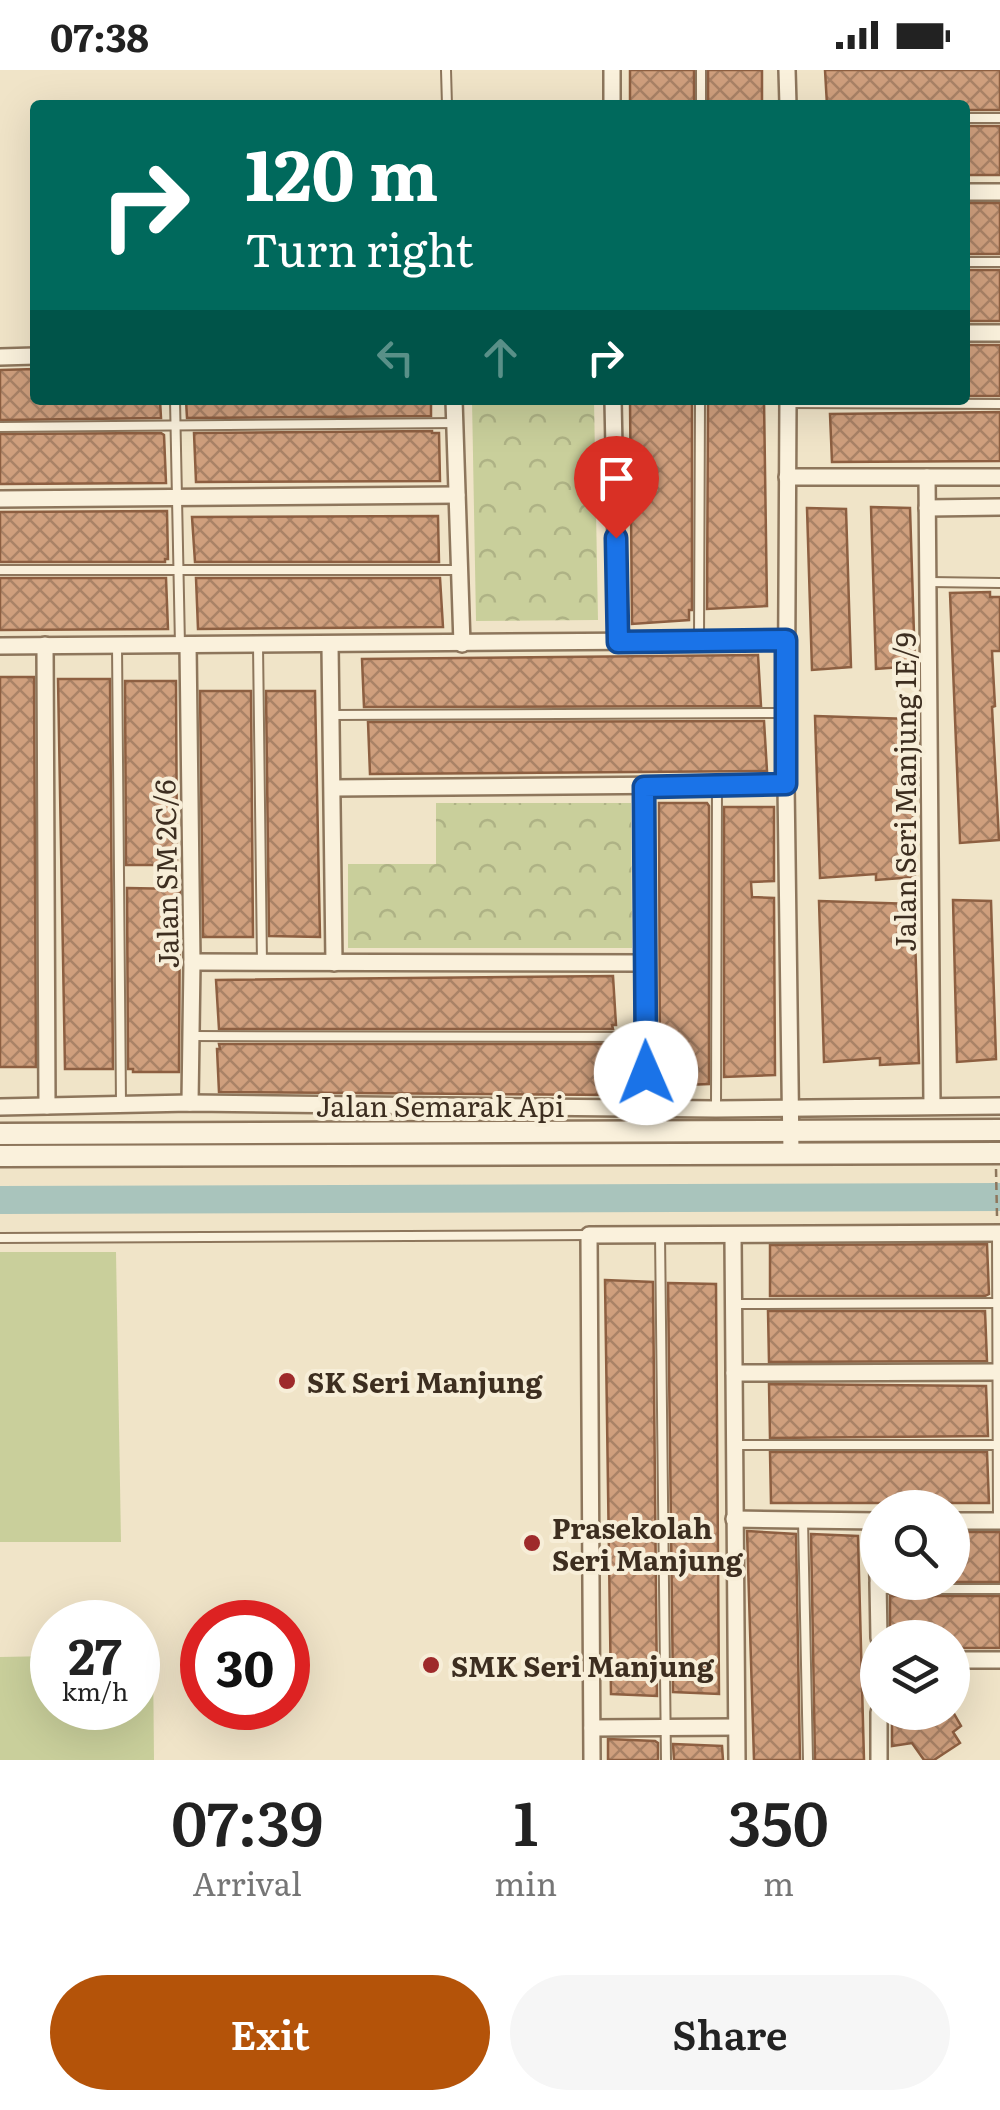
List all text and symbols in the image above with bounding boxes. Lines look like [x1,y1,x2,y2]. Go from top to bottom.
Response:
text: 07:38 [50,7,149,64]
text: 120 m [245,119,438,223]
icon: right [80,140,210,270]
text: Turn right [245,214,473,281]
icon: left [368,330,423,385]
icon: ahead [473,330,528,385]
icon: right [578,330,633,385]
pin [574,436,659,539]
icon: arrive [589,451,644,506]
street label: Jalan Seri Manjung 1E/9 [883,632,925,952]
street label: Jalan SM 2C/6 [142,779,188,969]
position arrow [594,1021,698,1125]
street label: Jalan Semarak Api [316,1084,564,1126]
place label: SK Seri Manjung [307,1360,544,1402]
marker: SK Seri Manjung [276,1370,298,1392]
map controls [860,1490,970,1730]
button: search [860,1490,970,1600]
place label: Prasekolah Seri Manjung [552,1506,744,1580]
marker: Prasekolah Seri Manjung [521,1532,543,1554]
speed limit sign: 30 [180,1600,310,1730]
text: 27 [68,1616,122,1690]
button: layers [860,1620,970,1730]
place label: SMK Seri Manjung [451,1644,715,1686]
marker: SMK Seri Manjung [420,1654,442,1676]
text: km/h [62,1672,128,1709]
text: 07:39 [171,1775,323,1864]
text: 1 [513,1775,538,1864]
text: 350 [728,1775,829,1864]
text: Arrival [193,1858,302,1906]
text: min [494,1858,557,1906]
text: m [763,1858,794,1906]
button: Exit [50,1975,490,2090]
button: Share [510,1975,950,2090]

